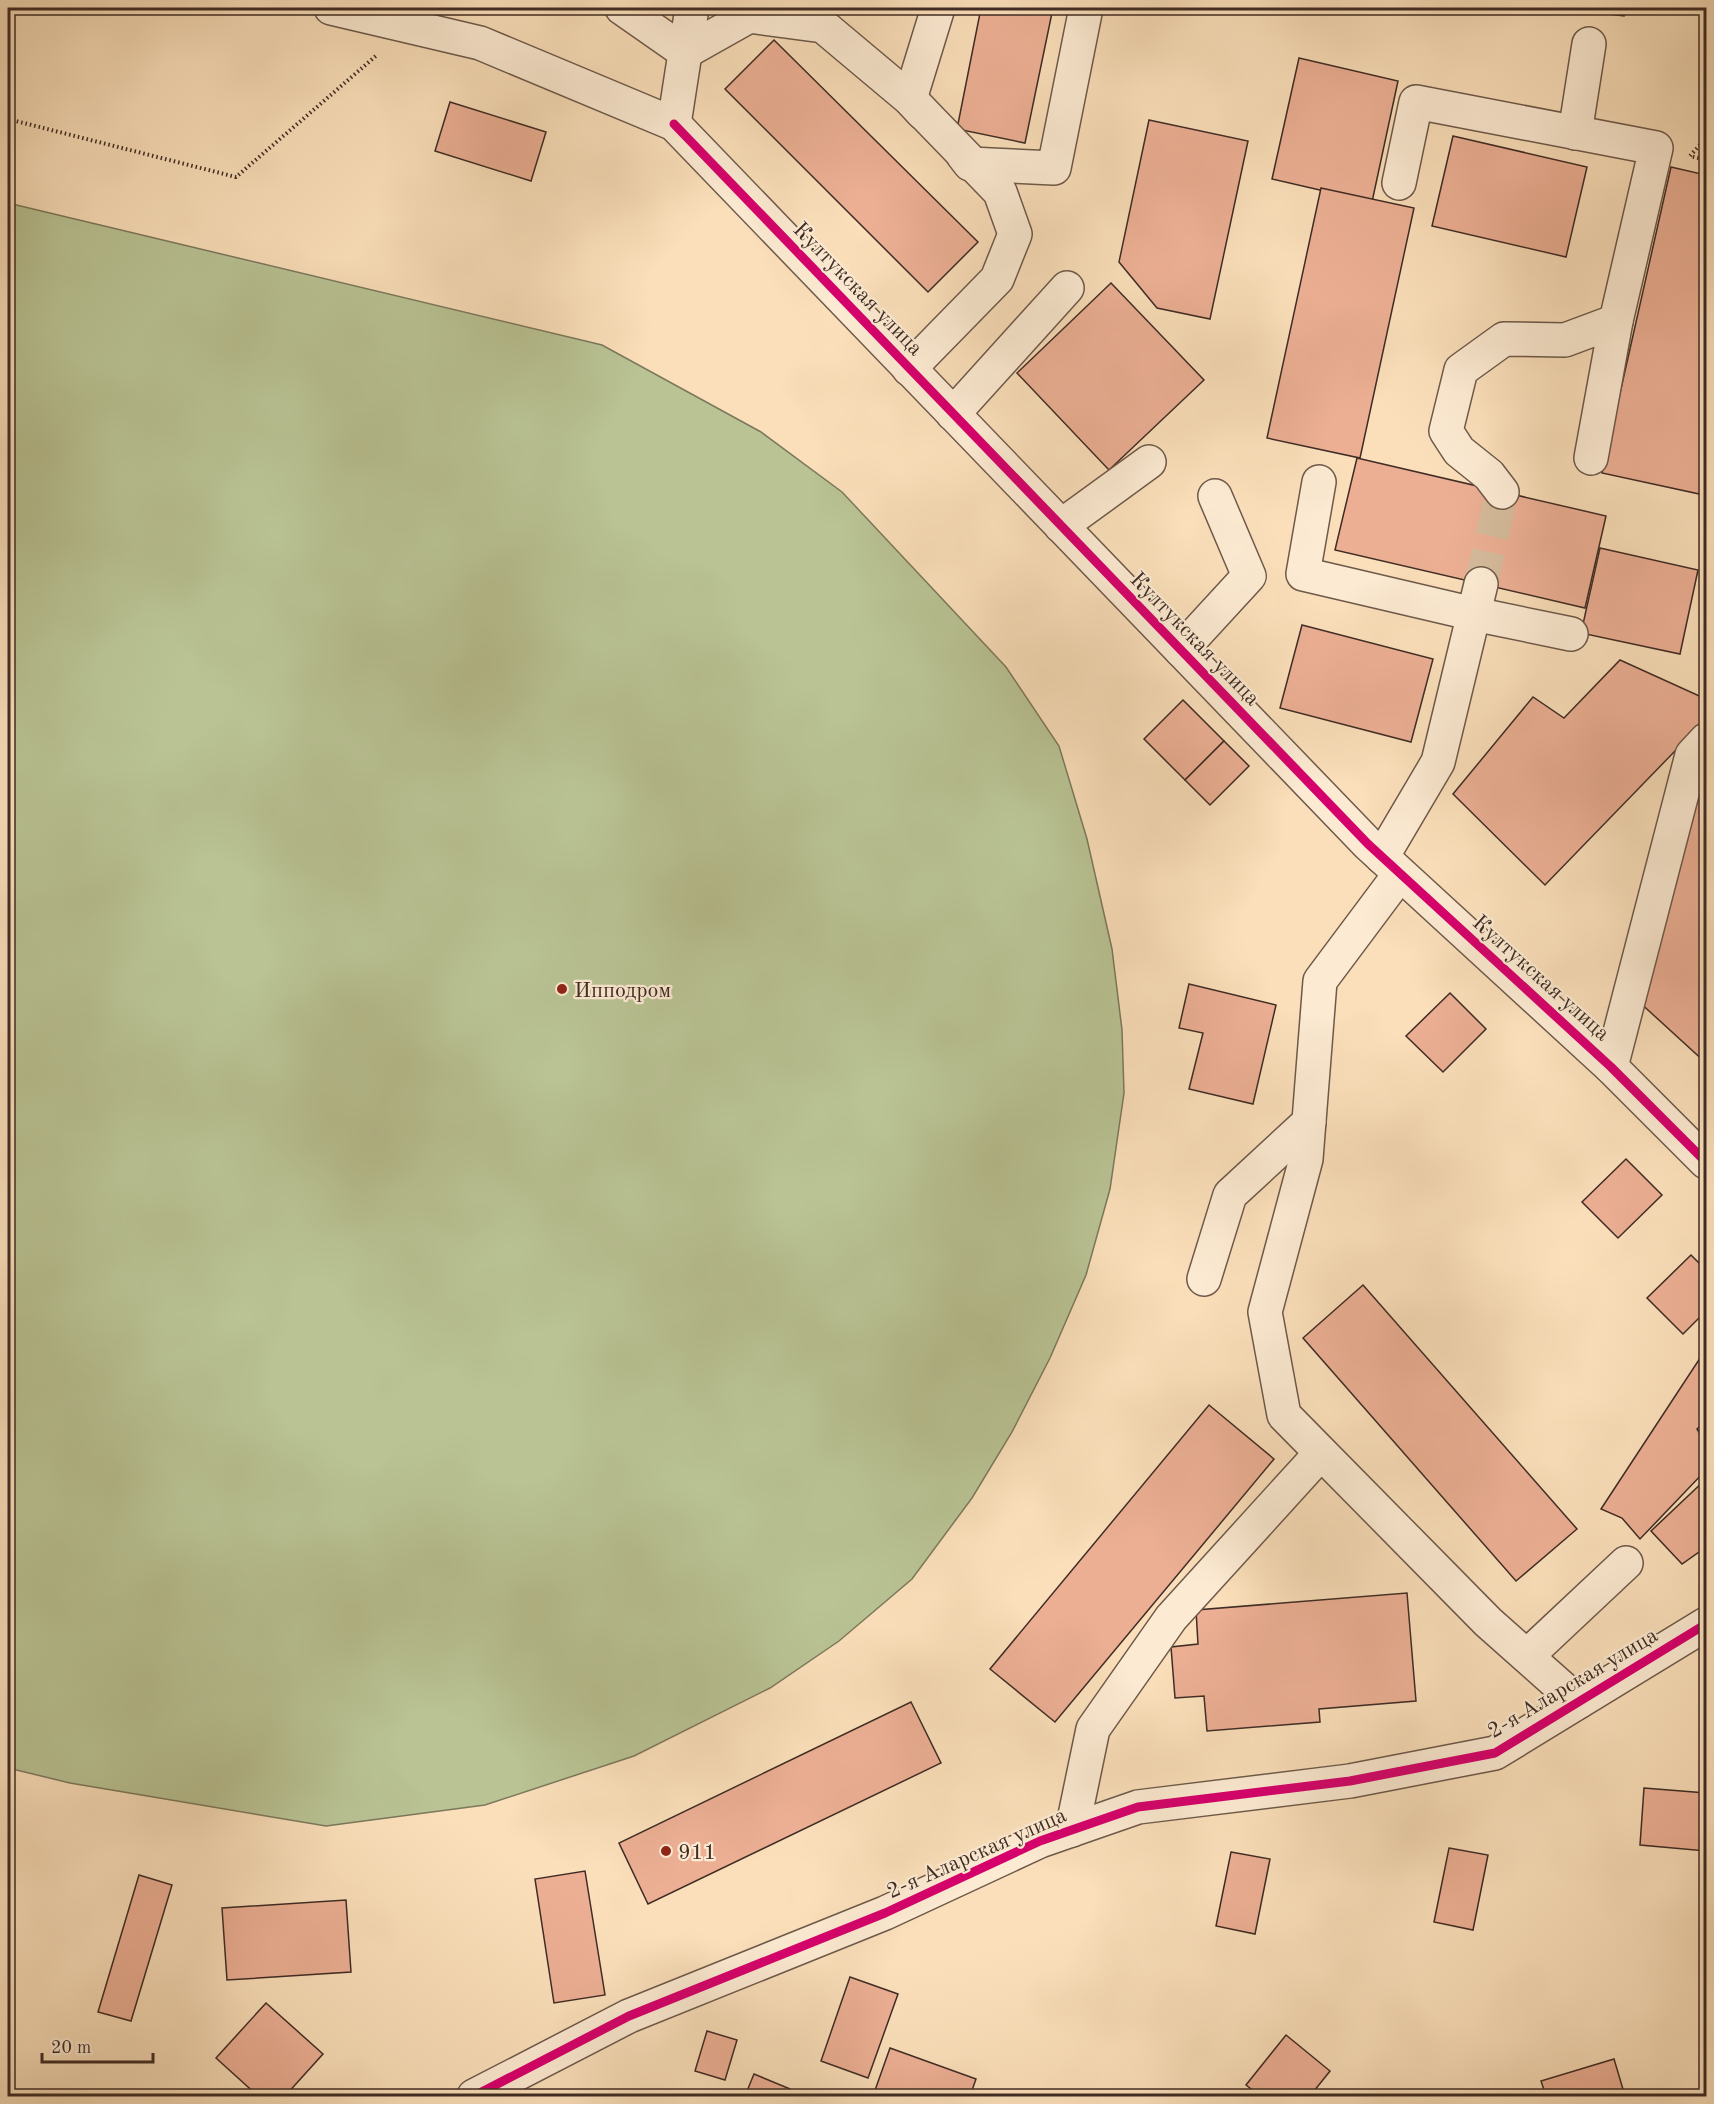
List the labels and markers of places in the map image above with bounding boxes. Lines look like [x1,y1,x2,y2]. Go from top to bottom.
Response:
place label: Ипподром [574,980,671,1002]
marker: Ипподром [555,982,569,996]
place label: 911 [678,1842,716,1864]
marker: 911 [659,1844,673,1858]

